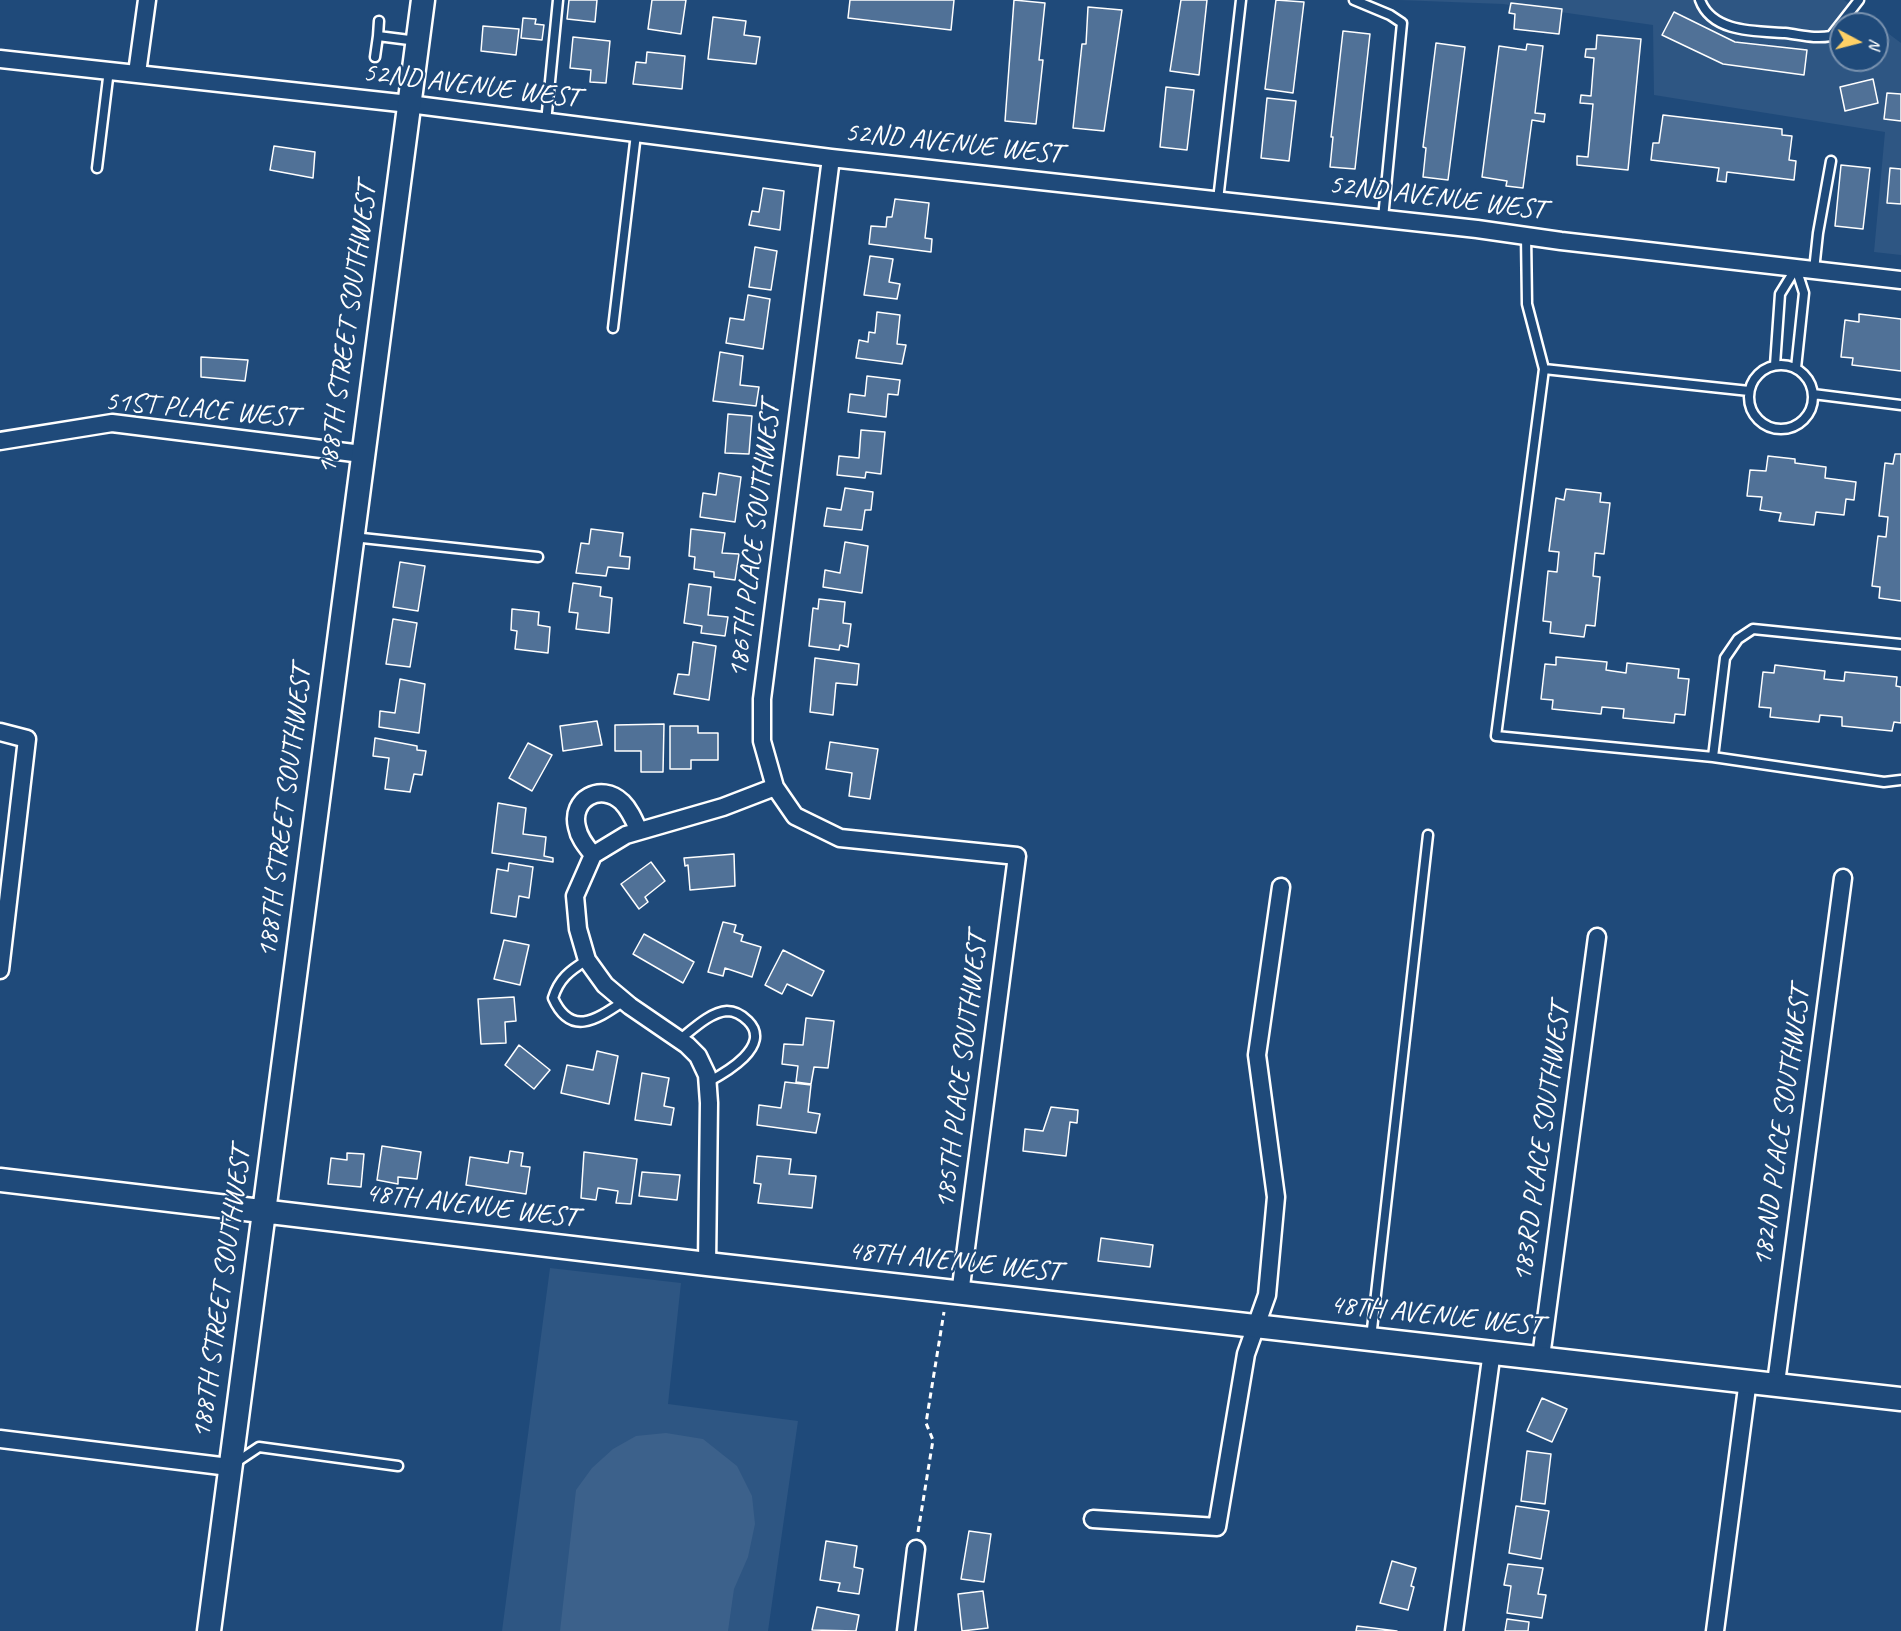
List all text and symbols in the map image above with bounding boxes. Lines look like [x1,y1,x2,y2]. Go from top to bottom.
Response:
north arrow [1829,12,1889,72]
text: N [1864,38,1885,50]
street label: 52ND AVENUE WEST [361,56,581,116]
street label: 52ND AVENUE WEST [843,116,1063,172]
street label: 52ND AVENUE WEST [1327,168,1547,228]
street label: 188TH STREET SOUTHWEST [311,181,385,477]
street label: 51ST PLACE WEST [104,385,298,435]
street label: 186TH PLACE SOUTHWEST [721,400,789,680]
street label: 188TH STREET SOUTHWEST [250,664,320,960]
street label: 185TH PLACE SOUTHWEST [928,931,996,1211]
street label: 182ND PLACE SOUTHWEST [1746,985,1818,1269]
street label: 183RD PLACE SOUTHWEST [1506,1002,1578,1284]
street label: 188TH STREET SOUTHWEST [185,1145,259,1441]
street label: 48TH AVENUE WEST [363,1176,579,1236]
street label: 48TH AVENUE WEST [846,1234,1062,1290]
street label: 48TH AVENUE WEST [1328,1288,1544,1344]

